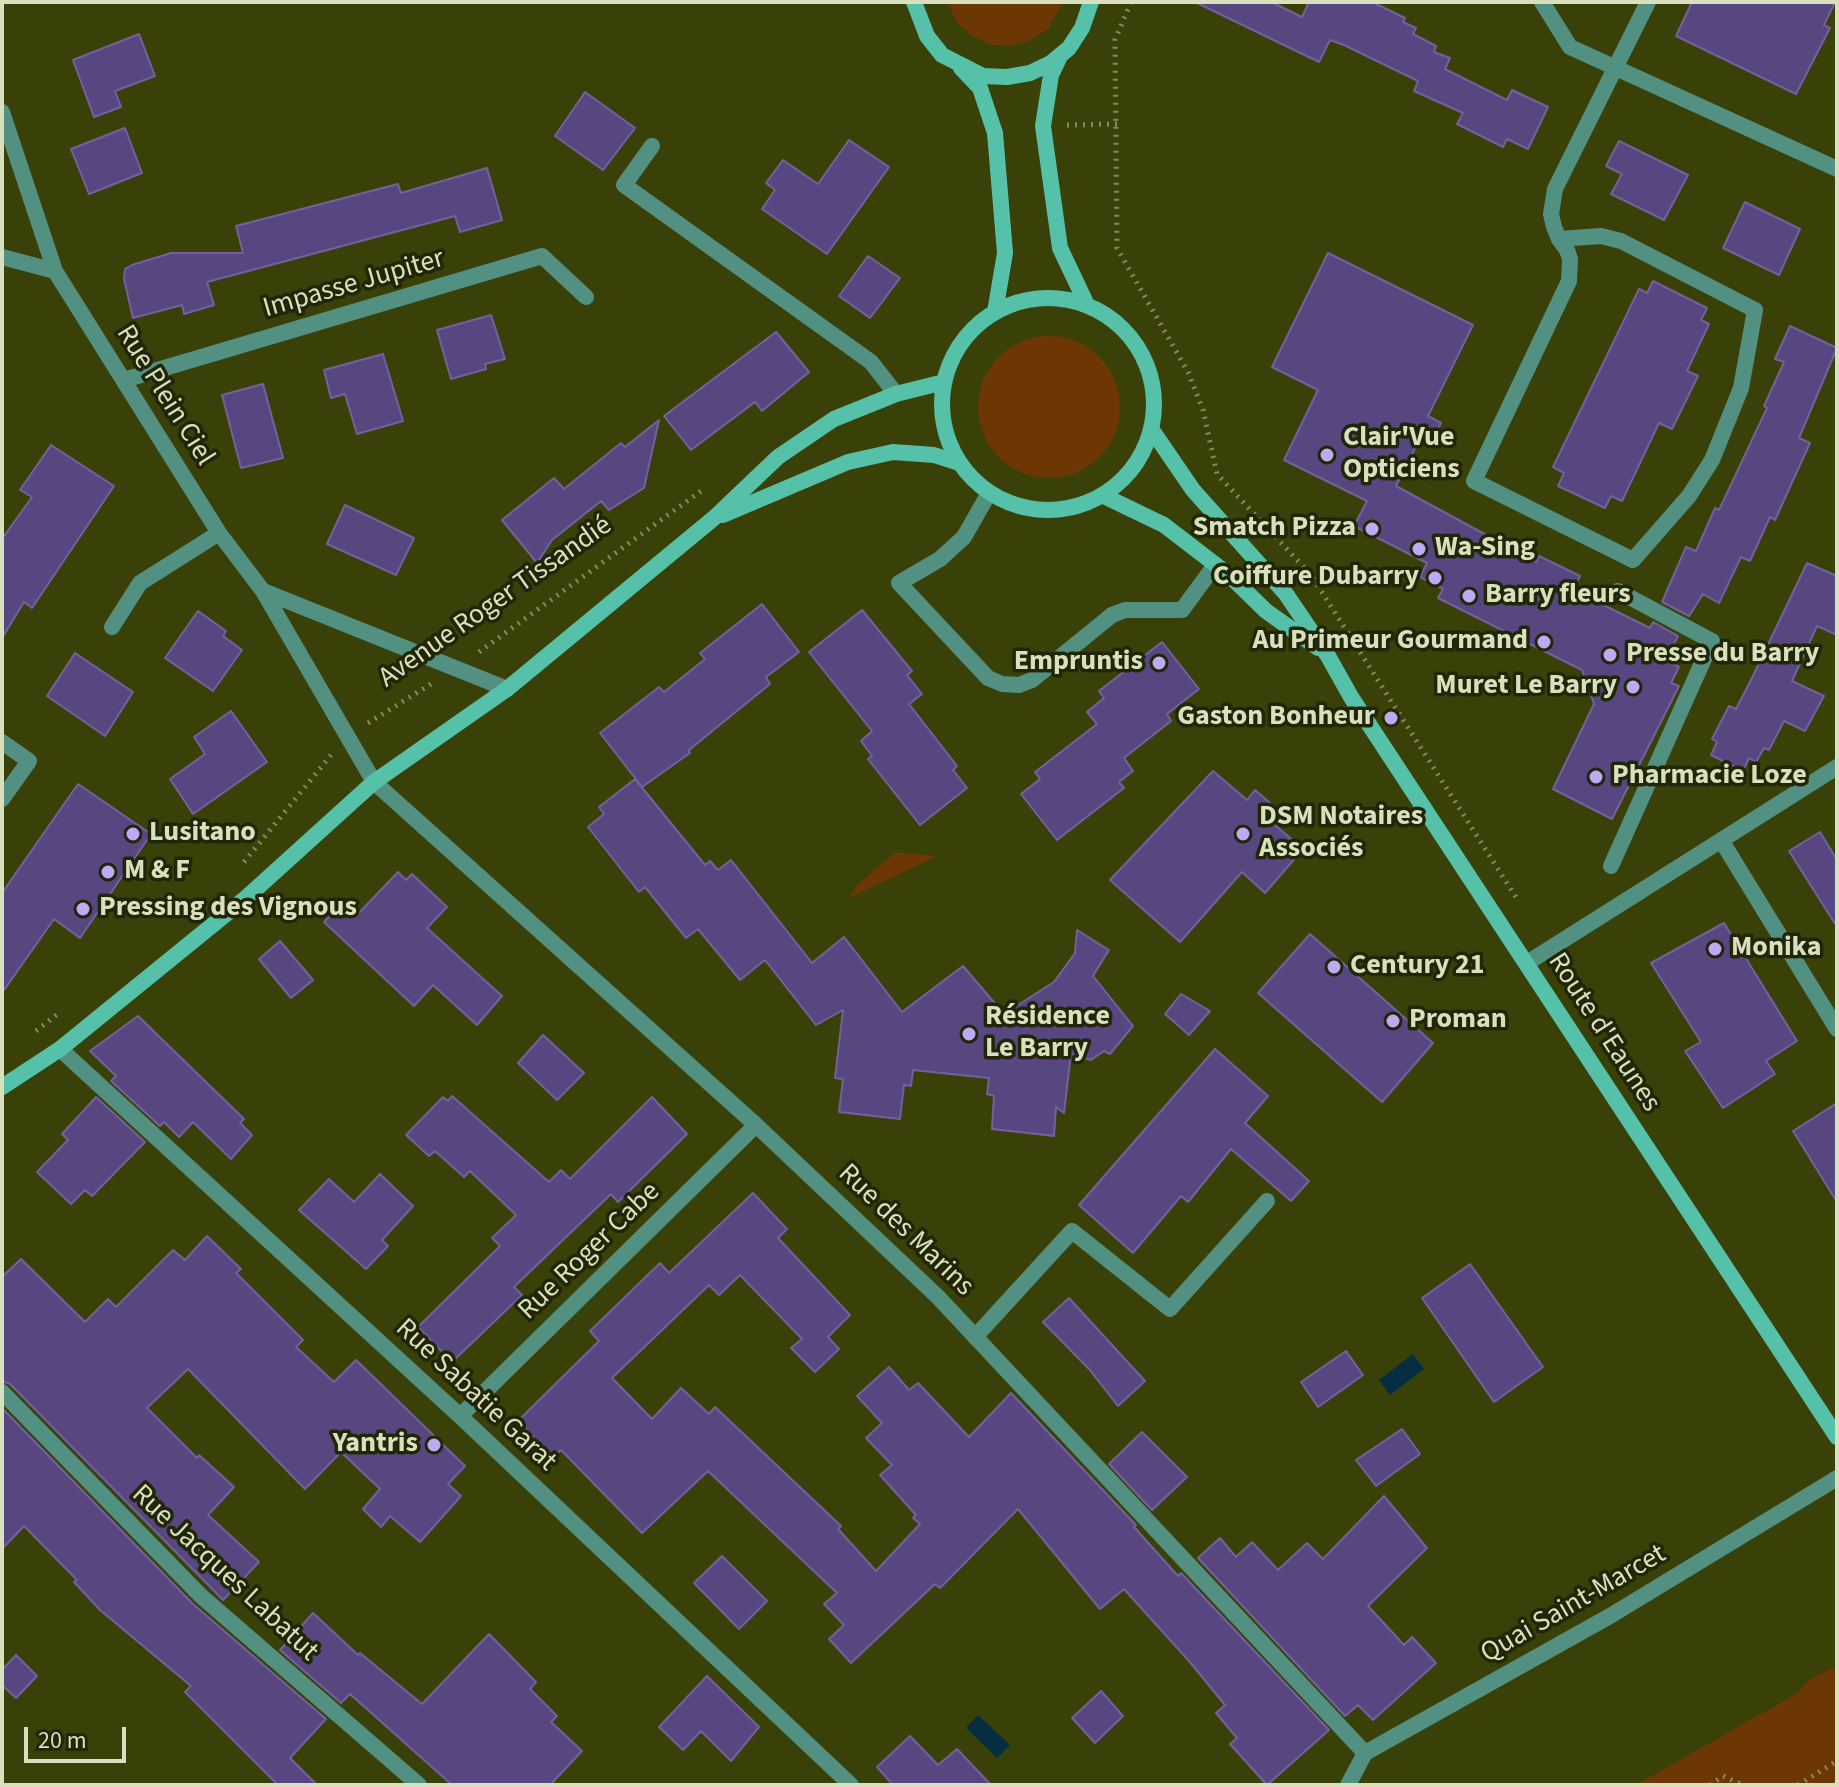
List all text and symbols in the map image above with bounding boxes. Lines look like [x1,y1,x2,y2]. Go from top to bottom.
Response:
street label: Impasse Jupiter [260,243,448,327]
street label: Rue Plein Ciel [108,320,220,472]
place label: Clair'Vue Opticiens [1343,422,1460,488]
marker: Clair'Vue Opticiens [1318,446,1336,464]
street label: Avenue Roger Tissandié [373,510,619,696]
place label: Smatch Pizza [1193,512,1356,546]
marker: Smatch Pizza [1363,520,1381,538]
place label: Wa-Sing [1435,532,1535,566]
marker: Wa-Sing [1410,540,1428,558]
place label: Coiffure Dubarry [1213,561,1419,595]
marker: Coiffure Dubarry [1426,569,1444,587]
place label: Barry fleurs [1485,579,1631,613]
marker: Barry fleurs [1460,587,1478,605]
place label: Au Primeur Gourmand [1253,625,1528,659]
marker: Au Primeur Gourmand [1535,633,1553,651]
place label: Presse du Barry [1626,638,1819,672]
place label: Empruntis [1014,646,1143,680]
marker: Presse du Barry [1601,646,1619,664]
marker: Empruntis [1150,654,1168,672]
place label: Muret Le Barry [1435,670,1617,704]
marker: Muret Le Barry [1624,678,1642,696]
place label: Gaston Bonheur [1177,701,1375,735]
marker: Gaston Bonheur [1382,709,1400,727]
place label: Pharmacie Loze [1612,760,1807,794]
marker: Pharmacie Loze [1587,768,1605,786]
place label: DSM Notaires Associés [1259,801,1423,867]
place label: Lusitano [149,817,256,851]
marker: Lusitano [124,825,142,843]
marker: DSM Notaires Associés [1234,825,1252,843]
place label: M & F [124,855,190,889]
marker: M & F [99,863,117,881]
place label: Pressing des Vignous [99,892,357,926]
marker: Pressing des Vignous [74,900,92,918]
place label: Monika [1731,932,1821,966]
marker: Monika [1706,940,1724,958]
street label: Route d'Eaunes [1539,947,1667,1119]
place label: Century 21 [1350,950,1485,984]
marker: Century 21 [1325,958,1343,976]
place label: Résidence Le Barry [985,1001,1110,1067]
place label: Proman [1409,1004,1507,1038]
marker: Proman [1384,1012,1402,1030]
marker: Résidence Le Barry [960,1025,978,1043]
street label: Rue des Marins [830,1158,980,1304]
street label: Rue Roger Cabe [512,1176,668,1328]
street label: Rue Sabatie Garat [387,1313,563,1479]
place label: Yantris [333,1428,418,1462]
marker: Yantris [425,1436,443,1454]
street label: Rue Jacques Labatut [124,1479,324,1669]
street label: Quai Saint-Marcet [1475,1538,1673,1672]
scale bar [28,1711,130,1761]
text: 20 m [38,1723,87,1758]

